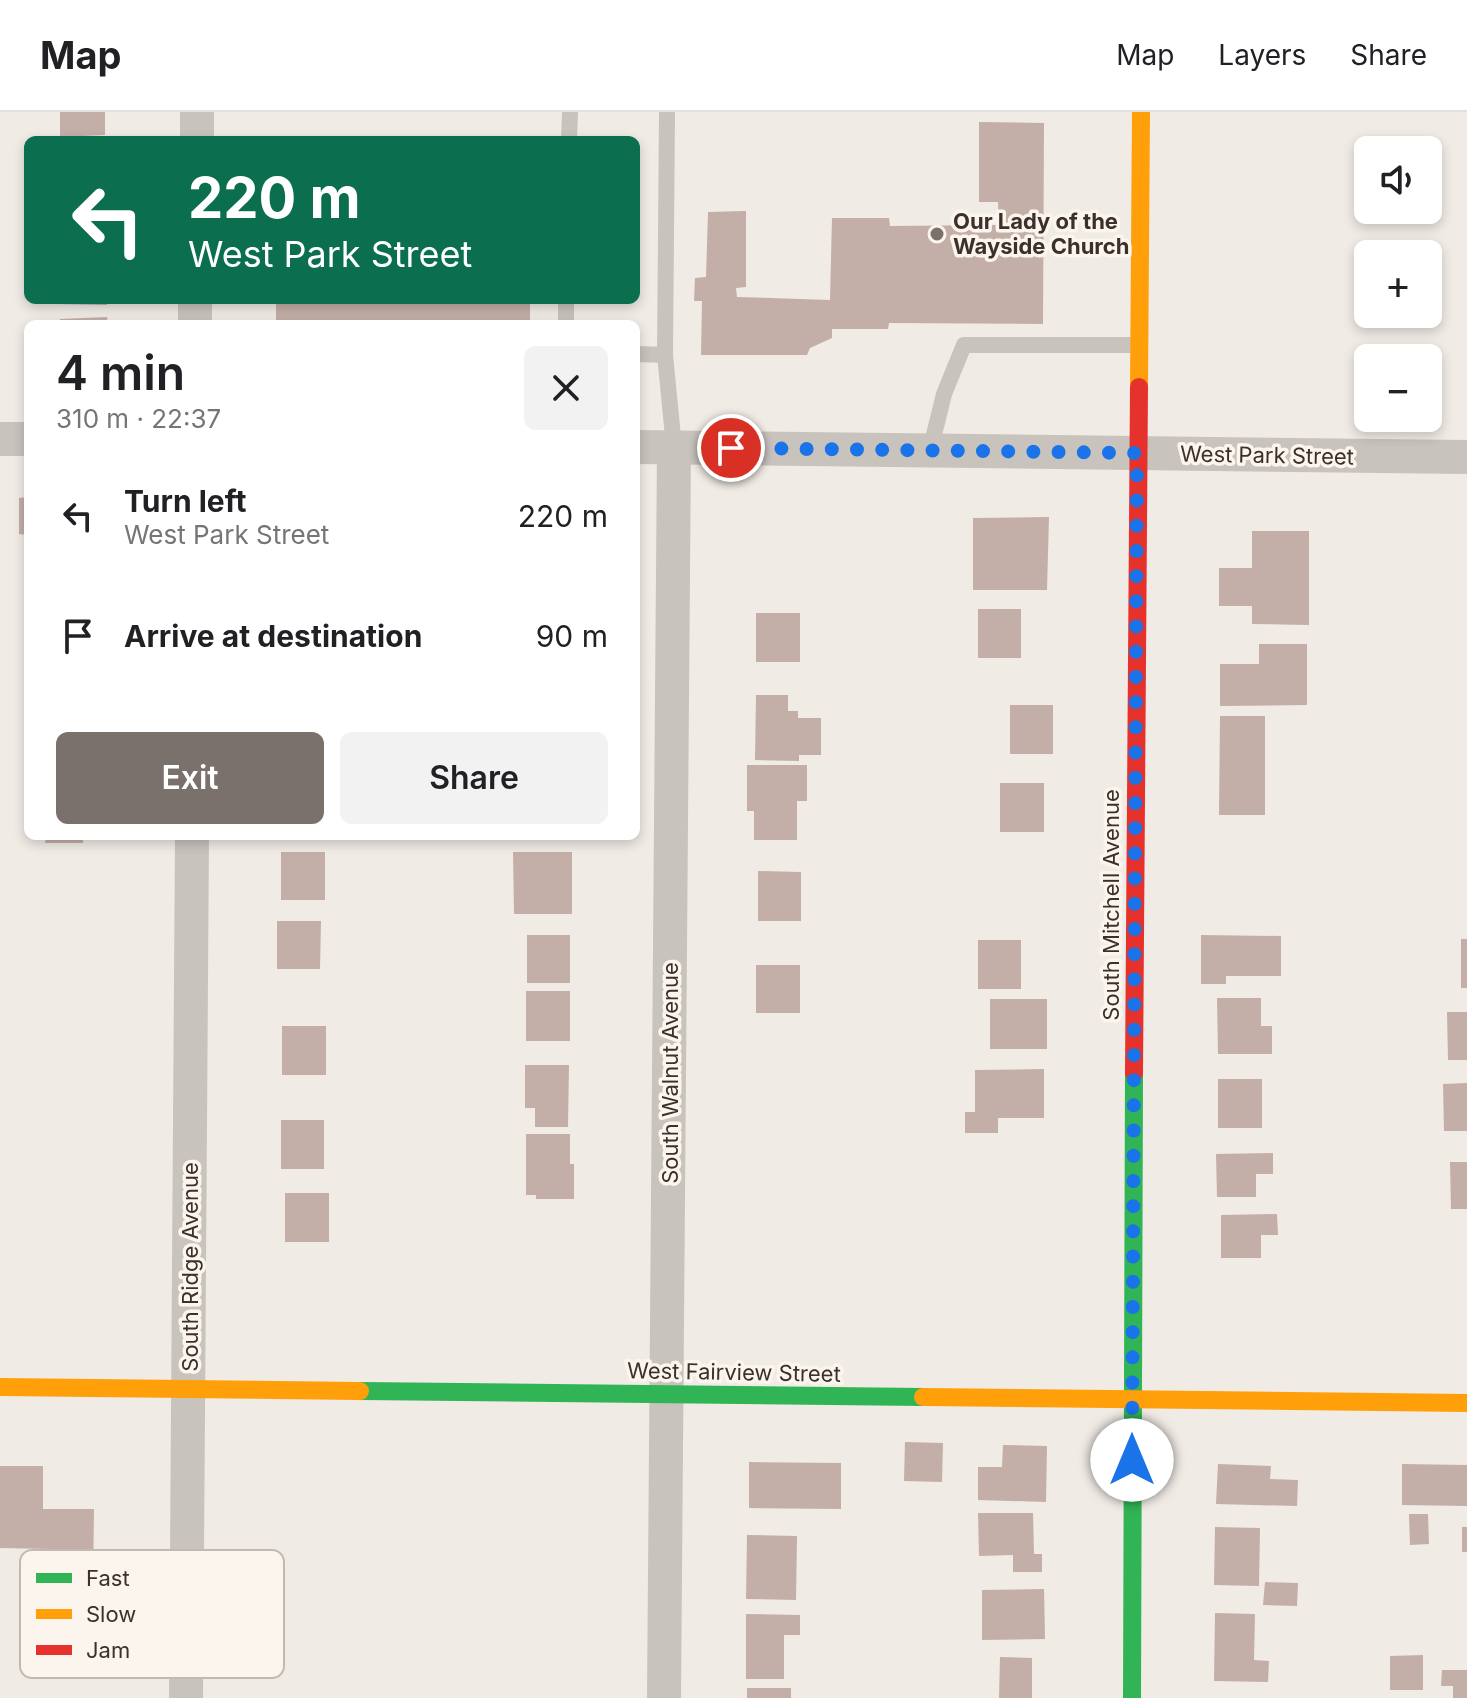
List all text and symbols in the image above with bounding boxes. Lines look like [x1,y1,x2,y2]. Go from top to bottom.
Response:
text: Map [40,32,121,78]
text: Map [1116,38,1174,72]
text: Layers [1218,38,1306,72]
text: Share [1350,38,1427,72]
map controls [1354,136,1442,432]
button: sound [1354,136,1442,224]
text: 220 m [188,164,361,232]
icon: left [56,168,160,272]
place label: Our Lady of the Wayside Church [953,208,1129,259]
marker: Our Lady of the Wayside Church [928,225,946,243]
text: West Park Street [188,232,472,276]
button: + [1354,240,1442,328]
text: 4 min [56,343,185,402]
button: − [1354,344,1442,432]
button: close [524,346,608,430]
text: 310 m · 22:37 [56,403,221,434]
pin [697,414,765,482]
icon: arrive [709,426,753,470]
street label: West Park Street [1180,440,1354,470]
text: Turn left [124,483,246,519]
icon: left [56,494,100,538]
text: 220 m [518,498,608,534]
text: West Park Street [124,519,329,550]
icon: arrive [56,614,100,658]
text: Arrive at destination [124,618,422,654]
text: 90 m [536,618,608,654]
button: Exit [56,732,324,824]
button: Share [340,732,608,824]
street label: South Mitchell Avenue [1098,789,1124,1021]
street label: South Walnut Avenue [657,962,683,1184]
street label: South Ridge Avenue [177,1162,203,1372]
street label: West Fairview Street [627,1357,841,1387]
position arrow [1090,1418,1174,1502]
legend [20,1550,284,1678]
text: Fast [86,1565,130,1591]
text: Slow [86,1601,136,1627]
text: Jam [86,1637,130,1663]

